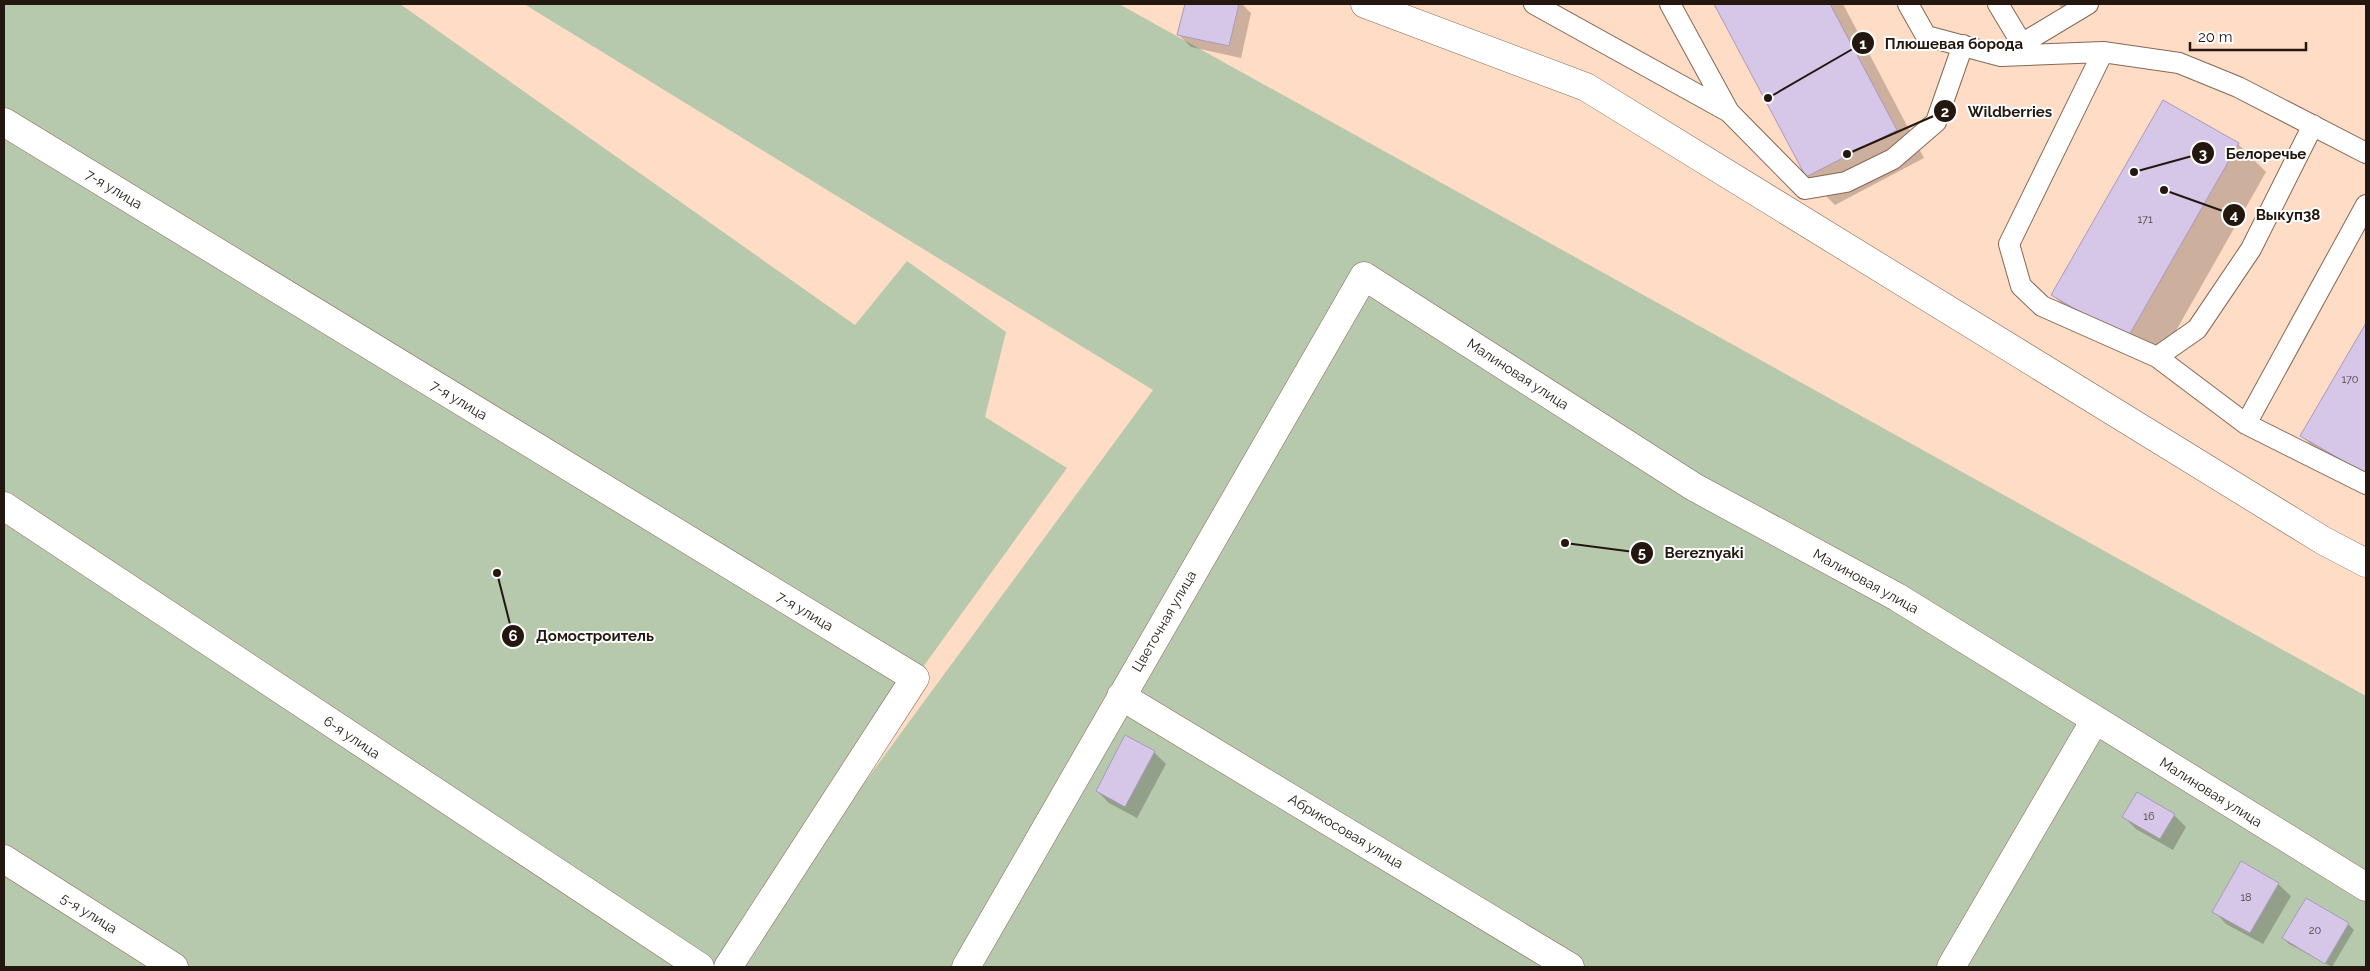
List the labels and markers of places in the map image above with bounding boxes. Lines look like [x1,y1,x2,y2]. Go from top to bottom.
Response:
callout: Плюшевая борода [1850,28,2033,58]
callout: Wildberries [1932,96,2062,126]
callout: Белоречье [2190,138,2316,168]
callout: Выкуп38 [2221,200,2331,230]
callout: Bereznyaki [1630,538,1754,568]
callout: Домостроитель [501,621,664,651]

